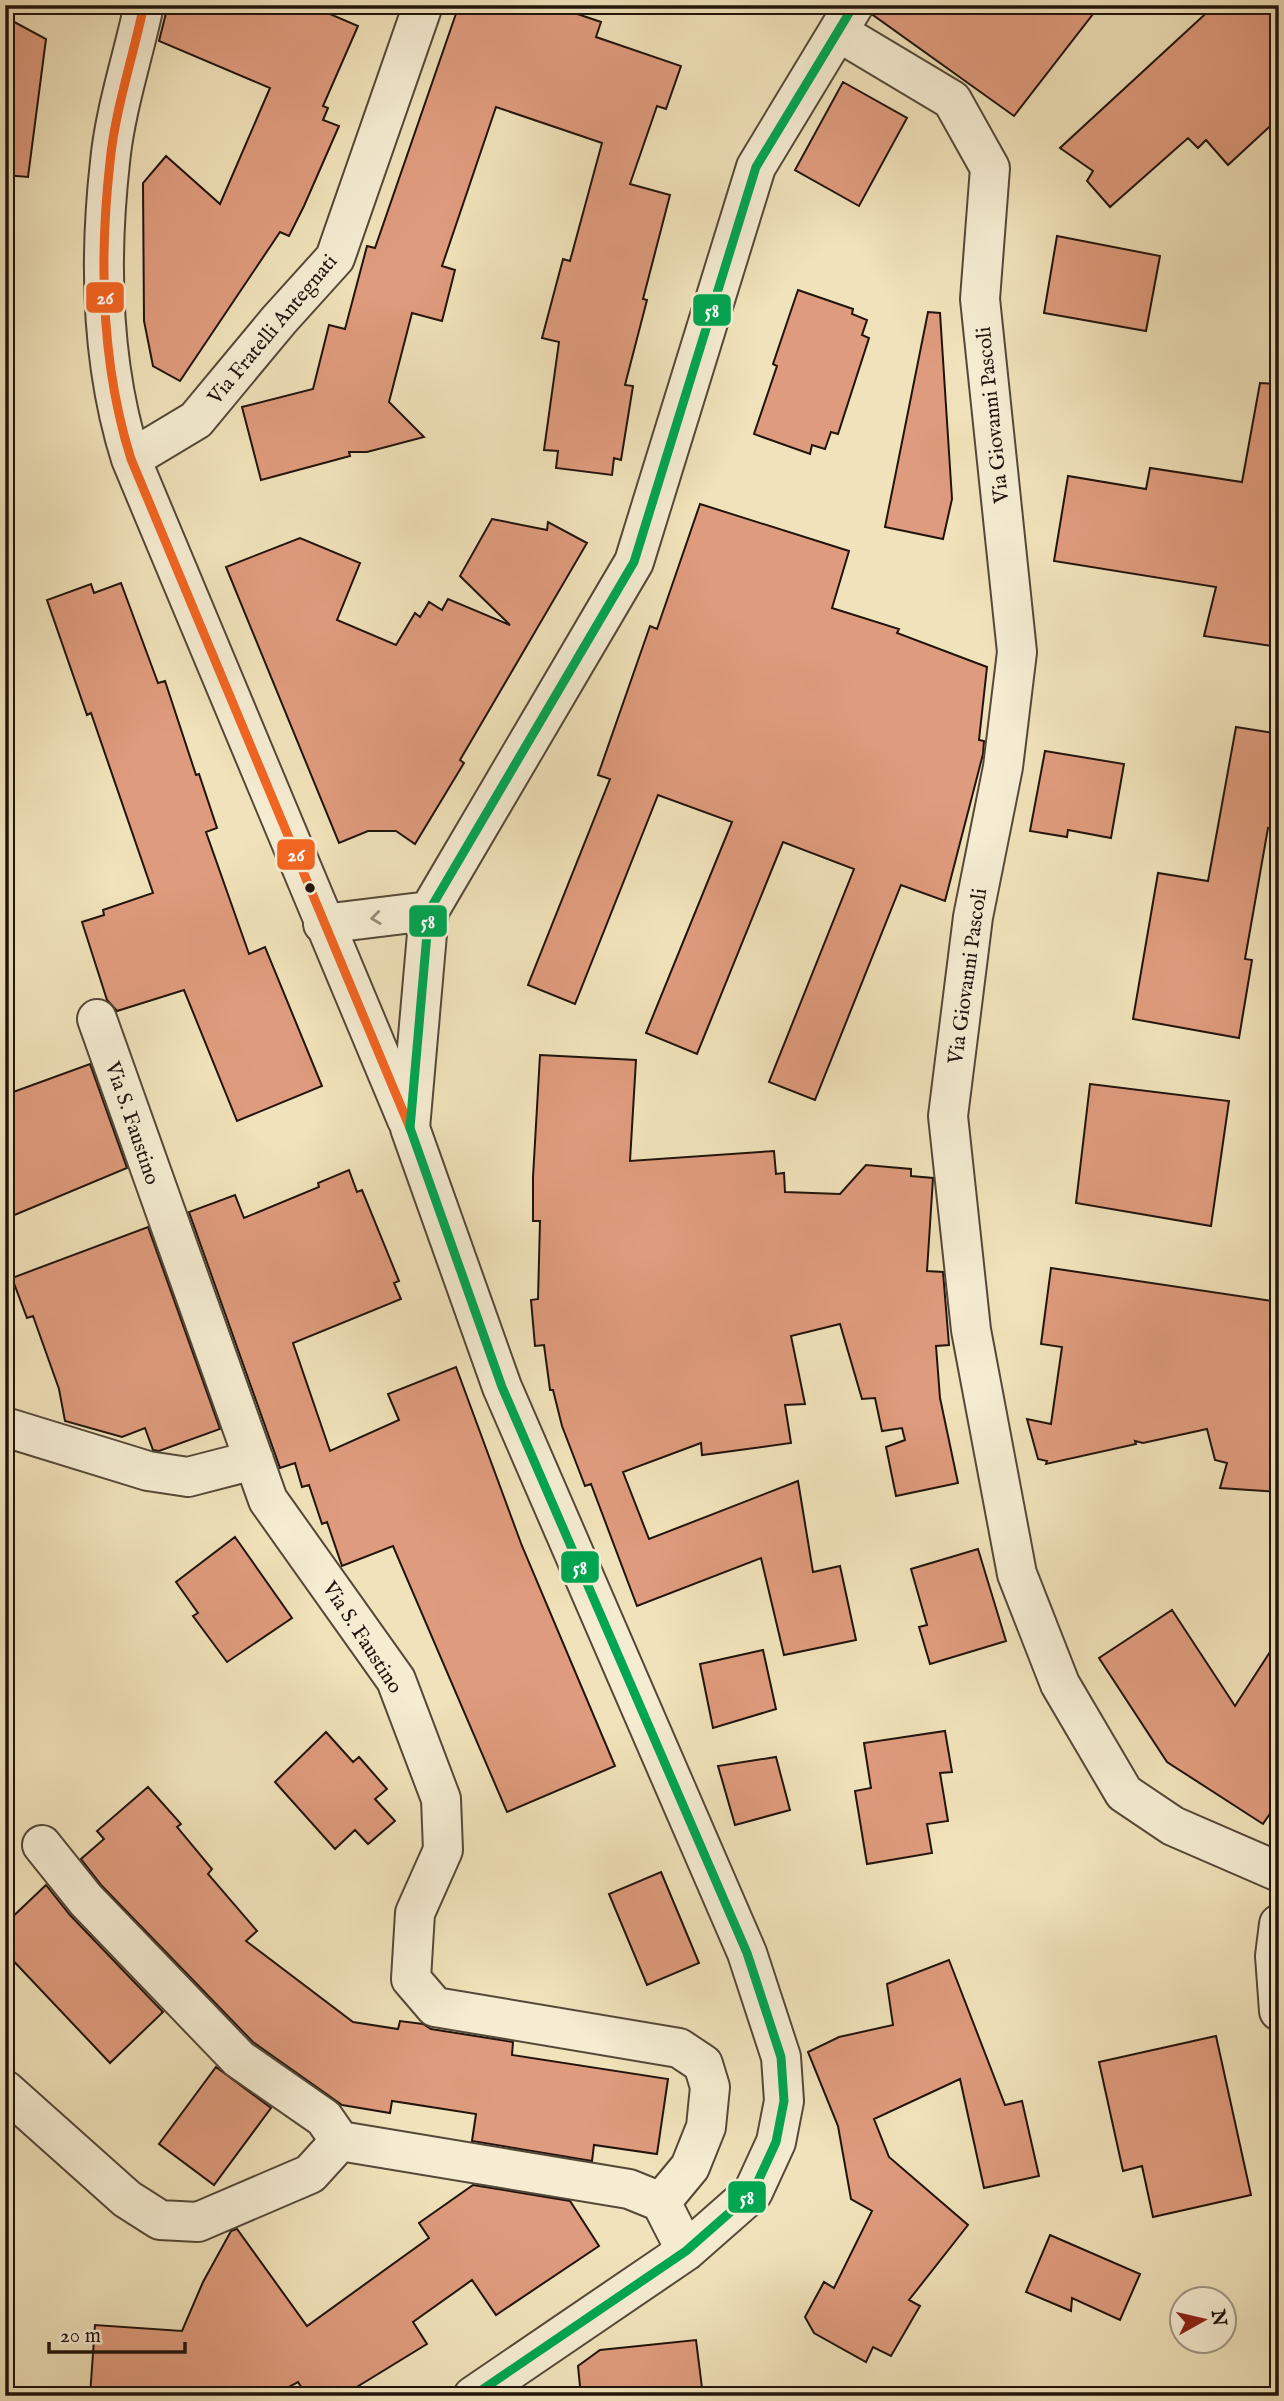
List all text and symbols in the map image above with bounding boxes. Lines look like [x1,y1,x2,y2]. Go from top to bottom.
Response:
street label: Via Fratelli Antegnati [202,249,344,411]
line badge: 26 [85,281,125,314]
text: 26 [97,287,114,311]
line badge: 58 [692,293,732,327]
text: 58 [705,300,719,324]
street label: Via Giovanni Pascoli [971,325,1016,505]
line badge: 26 [276,838,316,871]
text: 26 [288,844,305,868]
unlabelled marker [303,881,317,895]
street label: Via Giovanni Pascoli [943,887,994,1067]
line badge: 58 [408,904,448,938]
one-way arrow [370,910,382,925]
text: 58 [421,911,435,935]
street label: Via S. Faustino [98,1057,165,1189]
line badge: 58 [560,1550,600,1584]
text: 58 [573,1557,587,1581]
street label: Via S. Faustino [315,1576,408,1699]
line badge: 58 [727,2180,767,2214]
text: 58 [740,2187,754,2211]
north arrow [1168,2286,1238,2356]
text: N [1205,2307,1231,2328]
scale bar [49,2310,186,2354]
text: 20 m [60,2323,101,2350]

